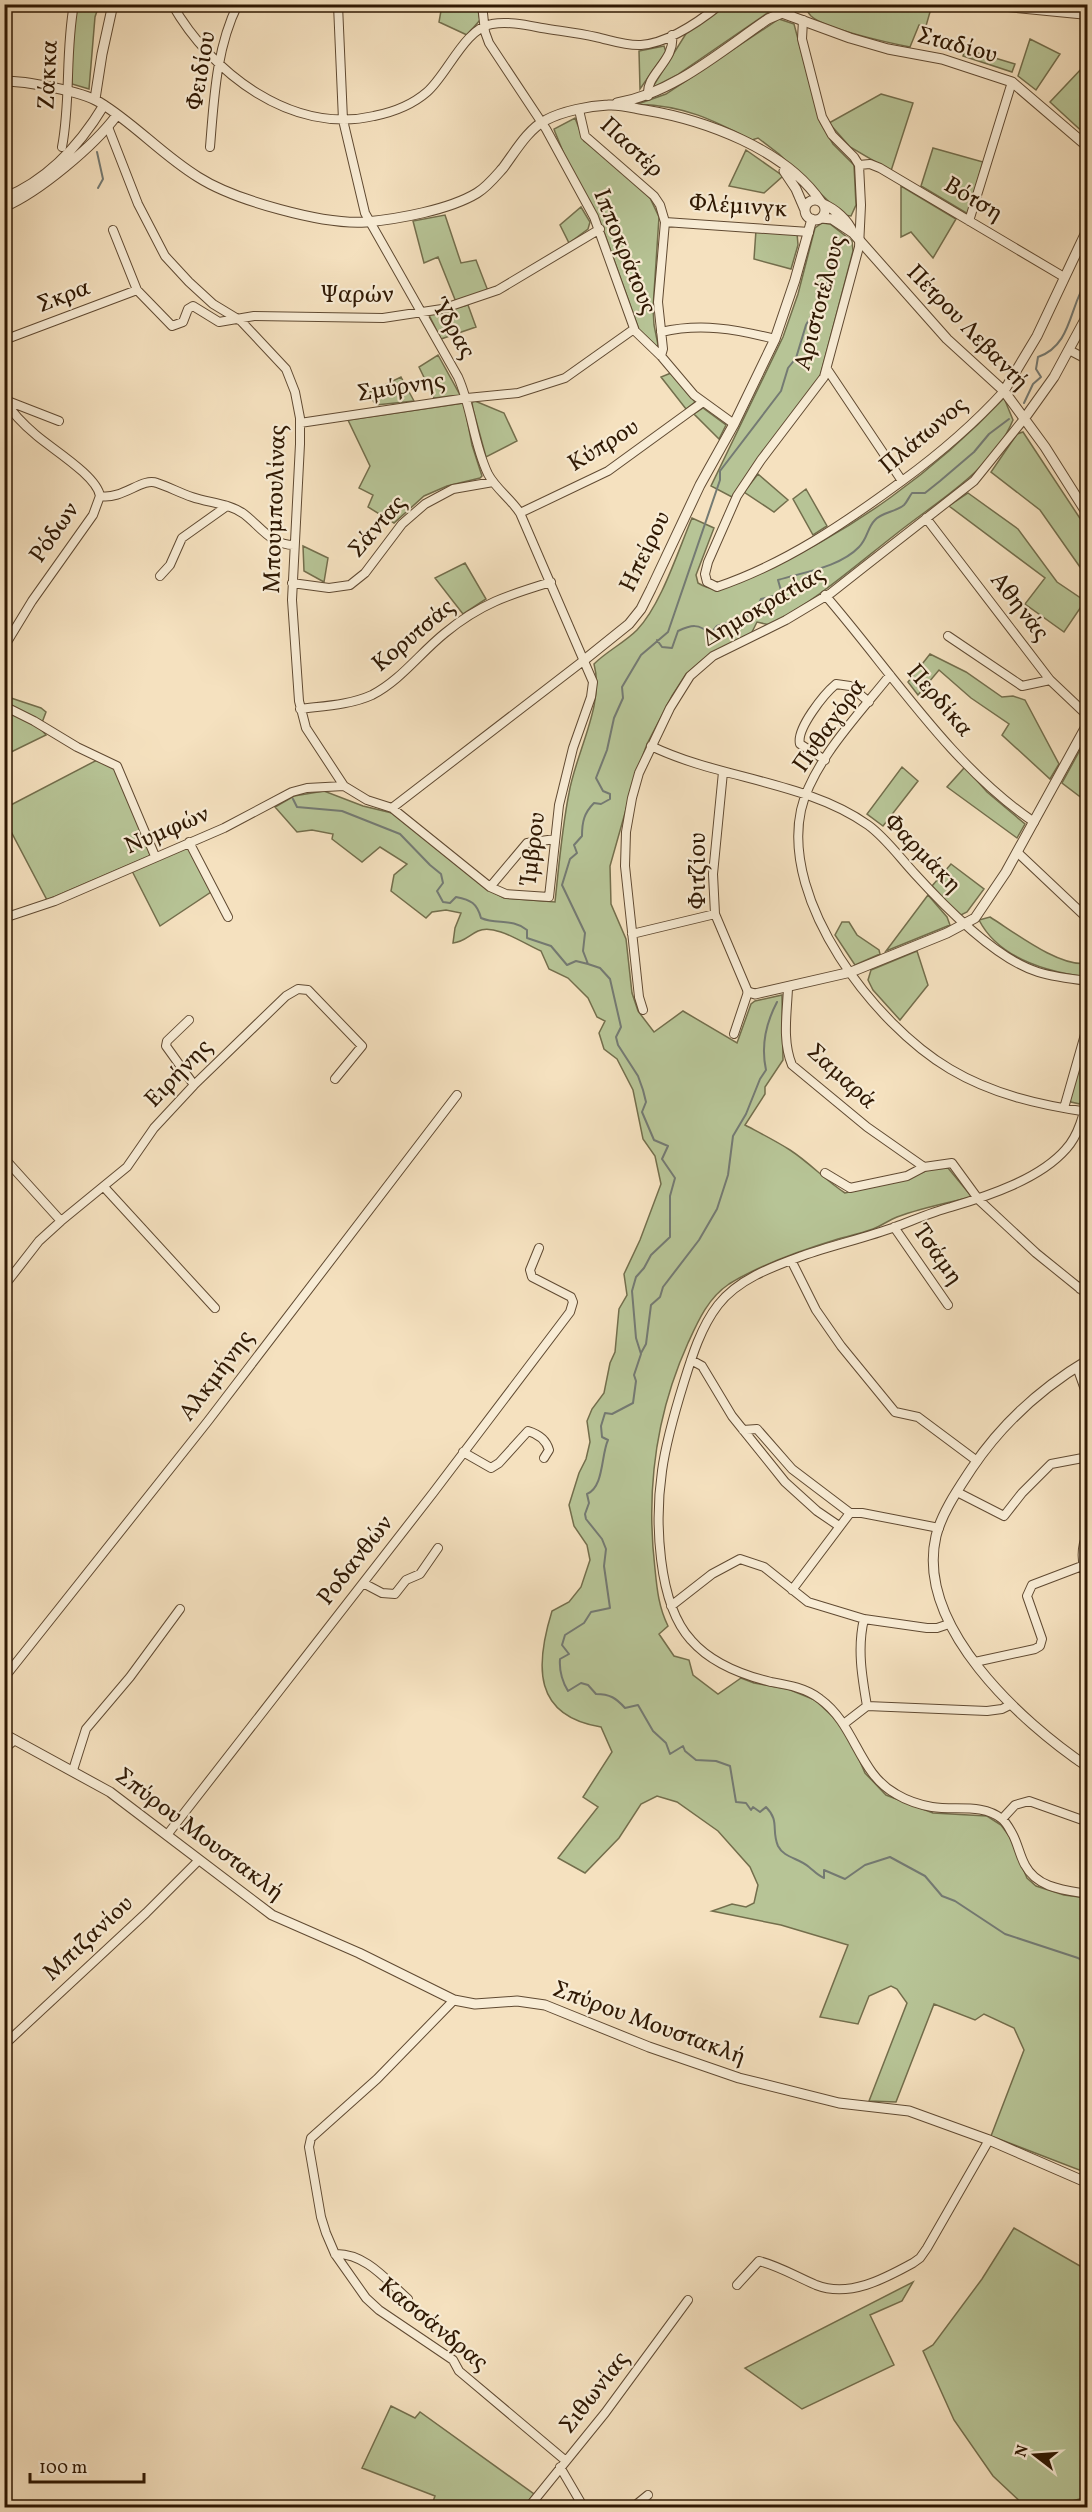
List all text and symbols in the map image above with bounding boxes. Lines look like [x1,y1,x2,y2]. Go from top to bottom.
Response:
street label: Σταδίου [913,19,1001,73]
street label: Φειδίου [178,29,226,113]
street label: Ζάκκα [30,39,68,111]
street label: Παστέρ [592,110,670,186]
street label: Βότση [937,169,1009,231]
street label: Ιπποκράτους [583,184,665,320]
street label: Φλέμινγκ [688,187,788,227]
street label: Αριστοτέλους [787,232,855,374]
street label: Πέτρου Λεβαντή [898,257,1036,399]
street label: Σκρα [33,271,95,323]
street label: Ψαρών [321,279,394,313]
street label: Ύδρας [421,292,483,366]
street label: Σμύρνης [355,364,447,412]
street label: Πλάτωνος [873,389,975,483]
street label: Κύπρου [562,411,646,481]
street label: Μπουμπουλίνας [256,424,296,594]
street label: Σάντας [341,488,415,566]
street label: Ρόδων [22,495,88,570]
street label: Ηπείρου [612,506,680,598]
street label: Δημοκρατίας [696,558,832,656]
street label: Αθηνάς [981,565,1057,649]
street label: Κορυτσάς [365,591,463,681]
street label: Περδίκα [898,657,980,745]
street label: Πυθαγόρα [785,672,875,780]
street label: Νυμφών [119,798,215,864]
street label: Φαρμάκη [875,806,969,902]
street label: Ίμβρου [512,810,555,889]
street label: Φιτζίου [682,833,716,909]
street label: Ειρήνης [137,1032,221,1116]
street label: Σαμαρά [798,1036,884,1118]
street label: Τσάμη [903,1217,971,1293]
street label: Αλκμήνης [171,1323,263,1429]
street label: Ροδανθών [310,1508,402,1613]
street label: Σπύρου Μουστακλή [107,1760,291,1910]
street label: Μπιζανίου [36,1888,142,1990]
street label: Σπύρου Μουστακλή [547,1973,751,2075]
street label: Κασσάνδρας [371,2270,495,2380]
street label: Σιθωνίας [552,2344,638,2442]
north arrow [1005,2425,1065,2485]
text: N [1010,2442,1035,2460]
scale bar [30,2446,144,2484]
text: 100 m [39,2456,88,2481]

